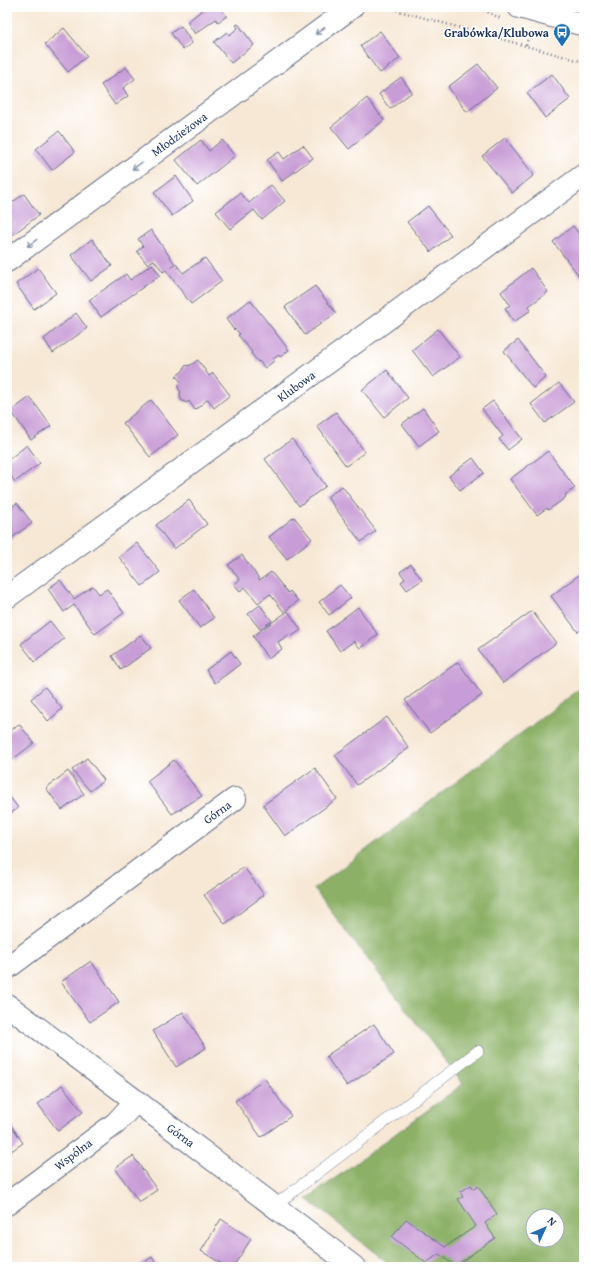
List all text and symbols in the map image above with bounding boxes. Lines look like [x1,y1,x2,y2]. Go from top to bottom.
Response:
bus stop icon: Grabówka/Klubowa [552,22,572,47]
place label: Grabówka/Klubowa [444,24,550,41]
one-way arrow [315,26,326,35]
street label: Młodzieżowa [148,108,211,160]
one-way arrow [131,161,142,170]
one-way arrow [27,239,38,247]
street label: Klubowa [274,366,319,406]
street label: Górna [200,796,235,828]
street label: Górna [164,1119,199,1151]
street label: Wspólna [51,1134,96,1174]
north arrow [525,1208,565,1248]
text: N [544,1213,561,1230]

